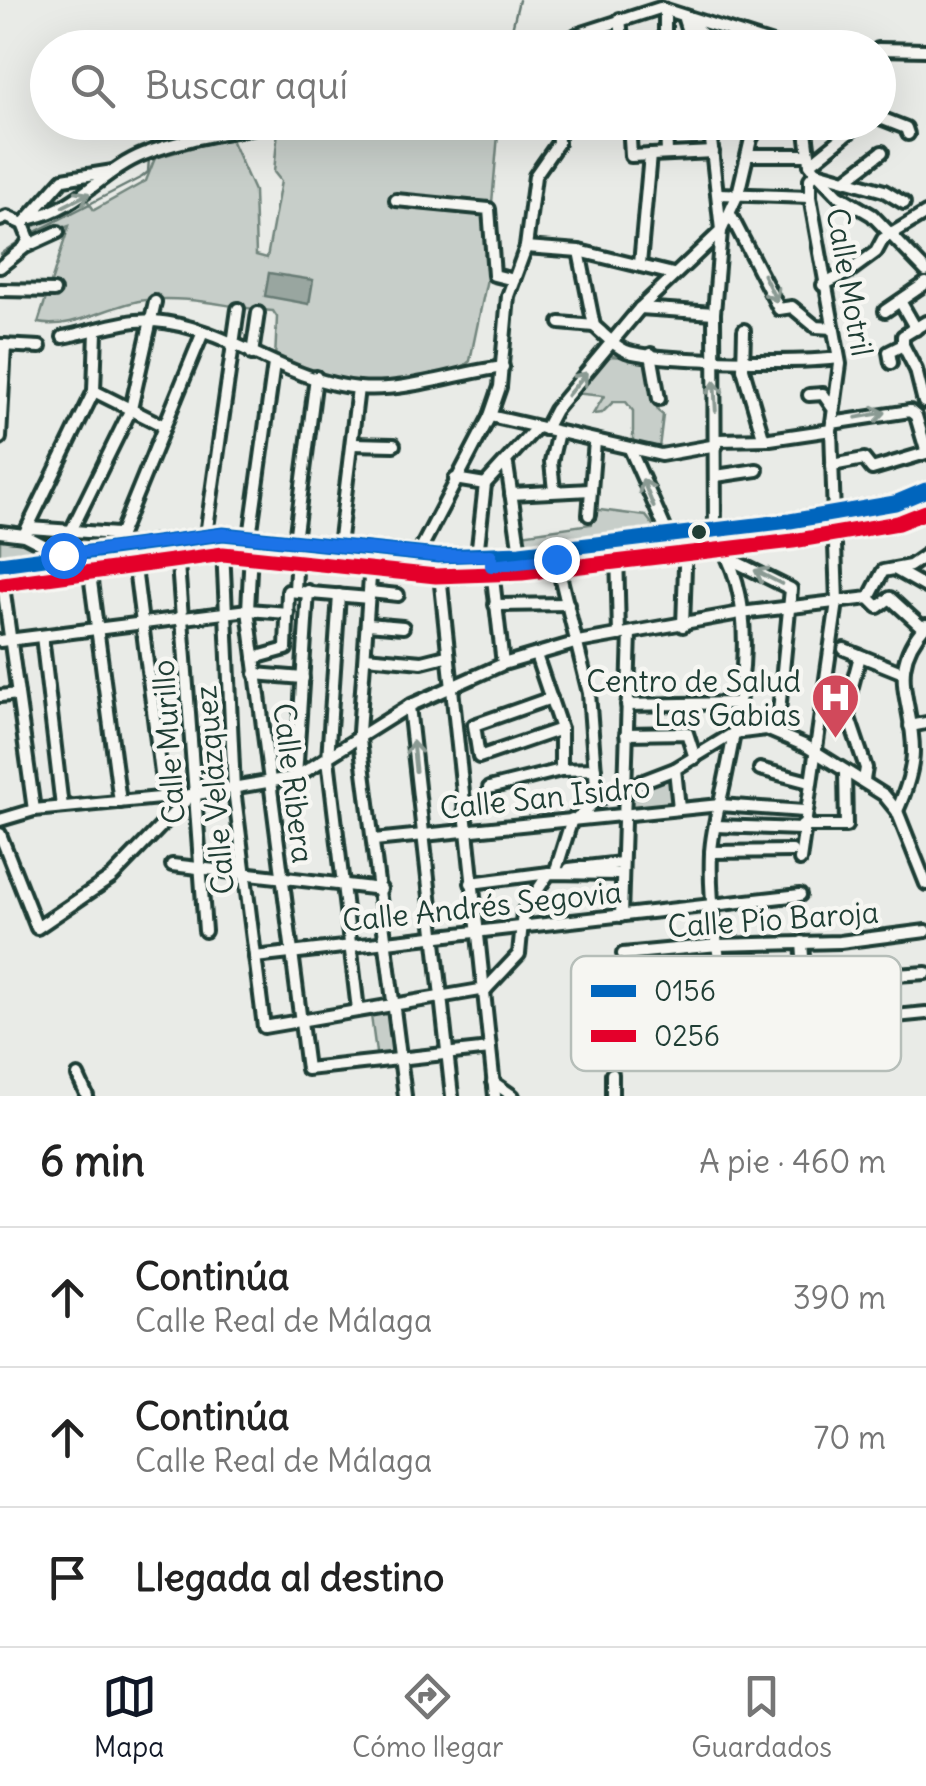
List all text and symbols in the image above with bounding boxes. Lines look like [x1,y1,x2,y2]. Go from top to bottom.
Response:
search box [30,30,896,140]
icon: search [65,58,120,113]
text: Buscar aquí [145,62,348,109]
one-way arrow [60,190,90,209]
street label: Calle Motril [818,205,882,359]
one-way arrow [762,272,781,302]
one-way arrow [566,372,588,398]
one-way arrow [706,381,725,413]
one-way arrow [854,405,887,424]
one-way arrow [638,478,656,508]
unlabelled marker [689,522,709,542]
route start [41,533,87,579]
route end [534,537,580,583]
one-way arrow [754,567,784,586]
street label: Calle Murillo [143,659,193,825]
place label: Centro de Salud Las Gabias [586,662,801,734]
hospital icon: Centro de Salud Las Gabias [810,672,862,740]
street label: Calle Velázquez [186,684,242,896]
street label: Calle Ribera [265,701,323,865]
one-way arrow [404,740,423,772]
street label: Calle San Isidro [438,767,652,827]
street label: Calle Andrés Segovia [340,872,624,940]
street label: Calle Pío Baroja [666,893,880,945]
legend [571,956,901,1071]
text: 0156 [654,973,716,1009]
text: 0256 [654,1018,720,1054]
text: 6 min [40,1135,145,1187]
text: A pie · 460 m [699,1141,886,1182]
text: Continúa [135,1253,290,1300]
icon: ahead [40,1270,95,1325]
text: 390 m [793,1277,886,1318]
text: Calle Real de Málaga [135,1300,432,1341]
text: Continúa [135,1393,290,1440]
icon: ahead [40,1410,95,1465]
text: 70 m [814,1417,886,1458]
text: Calle Real de Málaga [135,1440,432,1481]
icon: arrive [40,1550,95,1605]
text: Llegada al destino [135,1554,444,1601]
tab: Mapa [94,1669,164,1765]
tab: Cómo llegar [352,1669,504,1765]
tab: Guardados [691,1669,832,1765]

